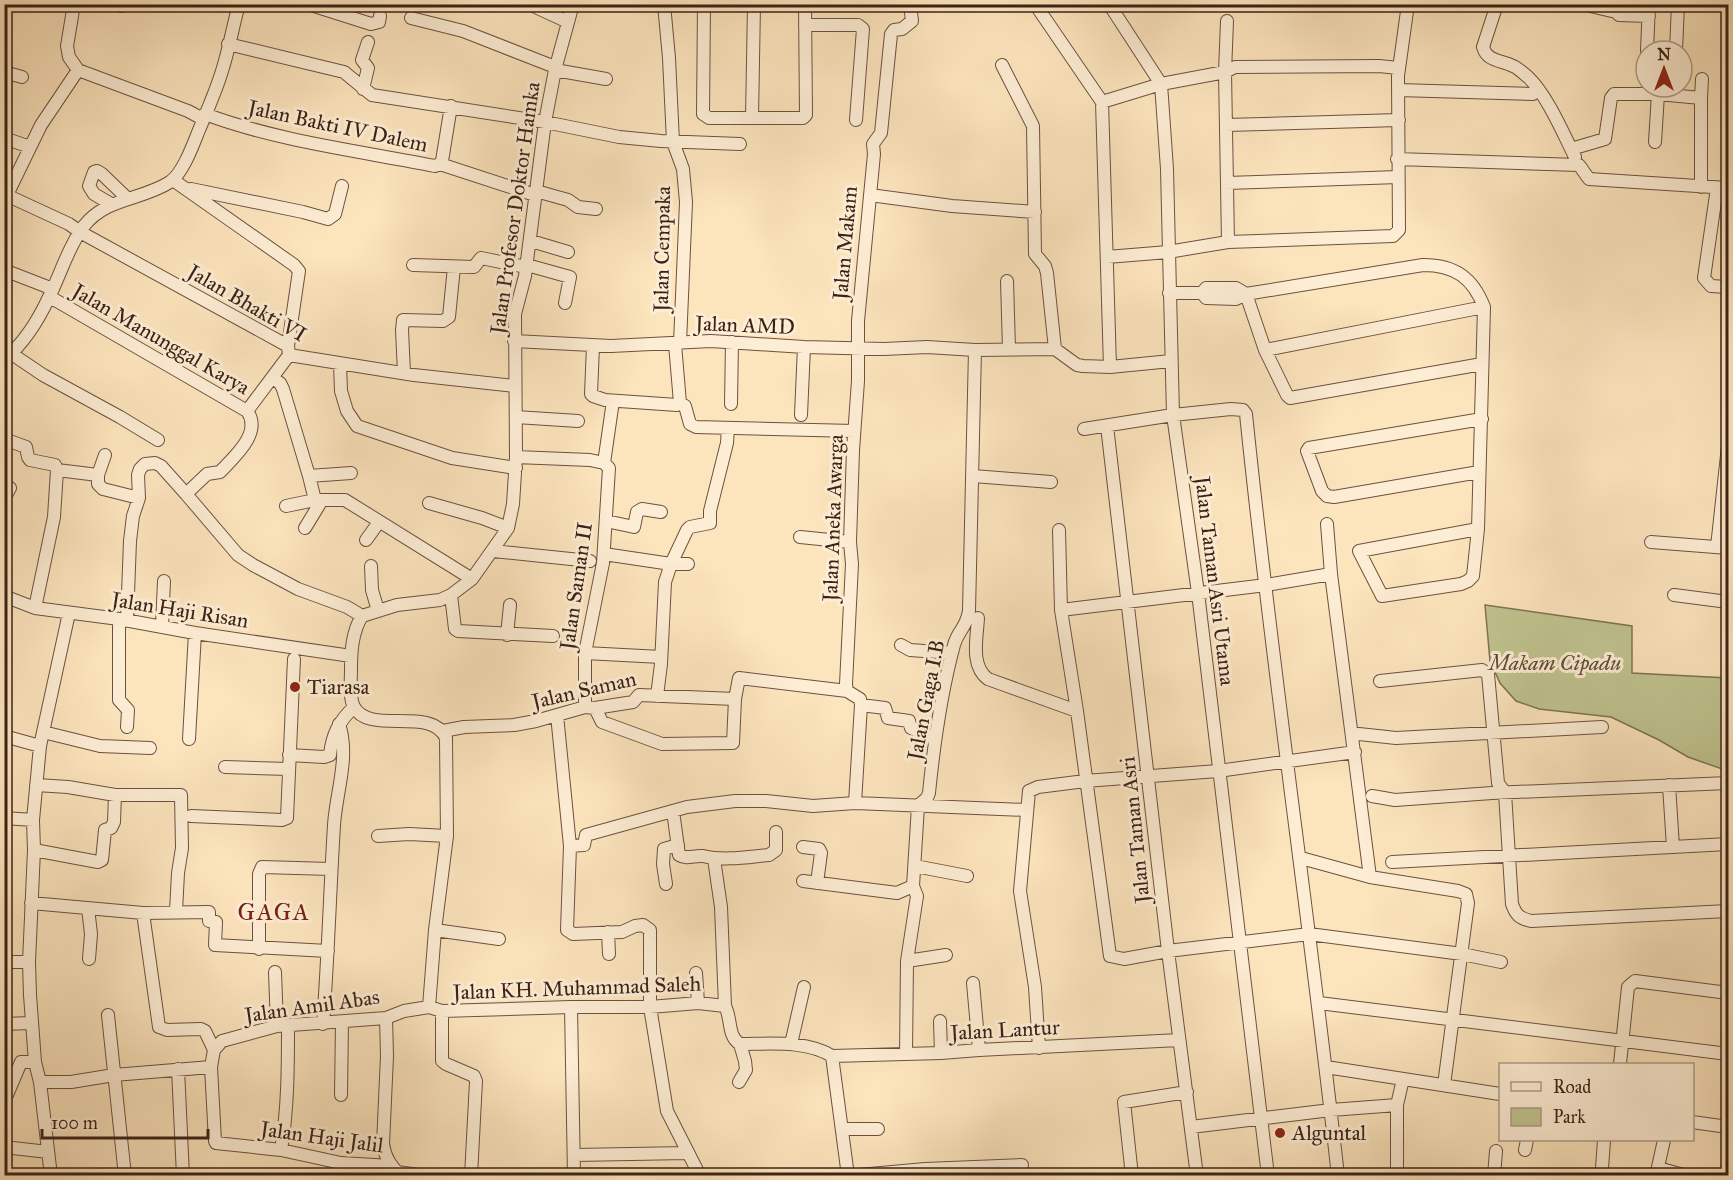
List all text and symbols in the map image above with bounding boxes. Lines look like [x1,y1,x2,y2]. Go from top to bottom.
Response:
north arrow [1634,39,1694,99]
text: N [1657,45,1671,64]
street label: Jalan Profesor Doktor Hamka [484,80,546,338]
street label: Jalan Bakti IV Dalem [244,94,431,158]
street label: Jalan Makam [827,185,863,303]
street label: Jalan Cempaka [648,186,676,314]
street label: Jalan Bhakti VI [181,258,311,347]
street label: Jalan Manunggal Karya [66,277,254,400]
street label: Jalan AMD [693,310,795,340]
street label: Jalan Aneka Awarga [817,434,849,604]
street label: Jalan Taman Asri Utama [1189,473,1241,687]
street label: Jalan Saman II [554,520,598,653]
street label: Jalan Haji Risan [108,586,250,634]
street label: Jalan Gaga I.B [901,638,950,764]
park label: Makam Cipadu [1487,650,1621,676]
street label: Jalan Saman [527,665,639,715]
place label: Tiarasa [307,674,369,700]
marker: Tiarasa [288,680,302,694]
street label: Jalan Taman Asri [1114,755,1156,907]
district label: GAGA [238,897,310,927]
street label: Jalan KH. Muhammad Saleh [450,971,702,1005]
street label: Jalan Amil Abas [241,984,381,1029]
street label: Jalan Lantur [948,1014,1060,1046]
legend [1499,1063,1694,1141]
text: Road [1553,1076,1591,1098]
scale bar [42,1102,208,1140]
text: Park [1553,1106,1586,1128]
text: 100 m [51,1112,98,1134]
street label: Jalan Haji Jalil [257,1115,385,1159]
place label: Alguntal [1291,1120,1367,1146]
marker: Alguntal [1273,1126,1287,1140]

